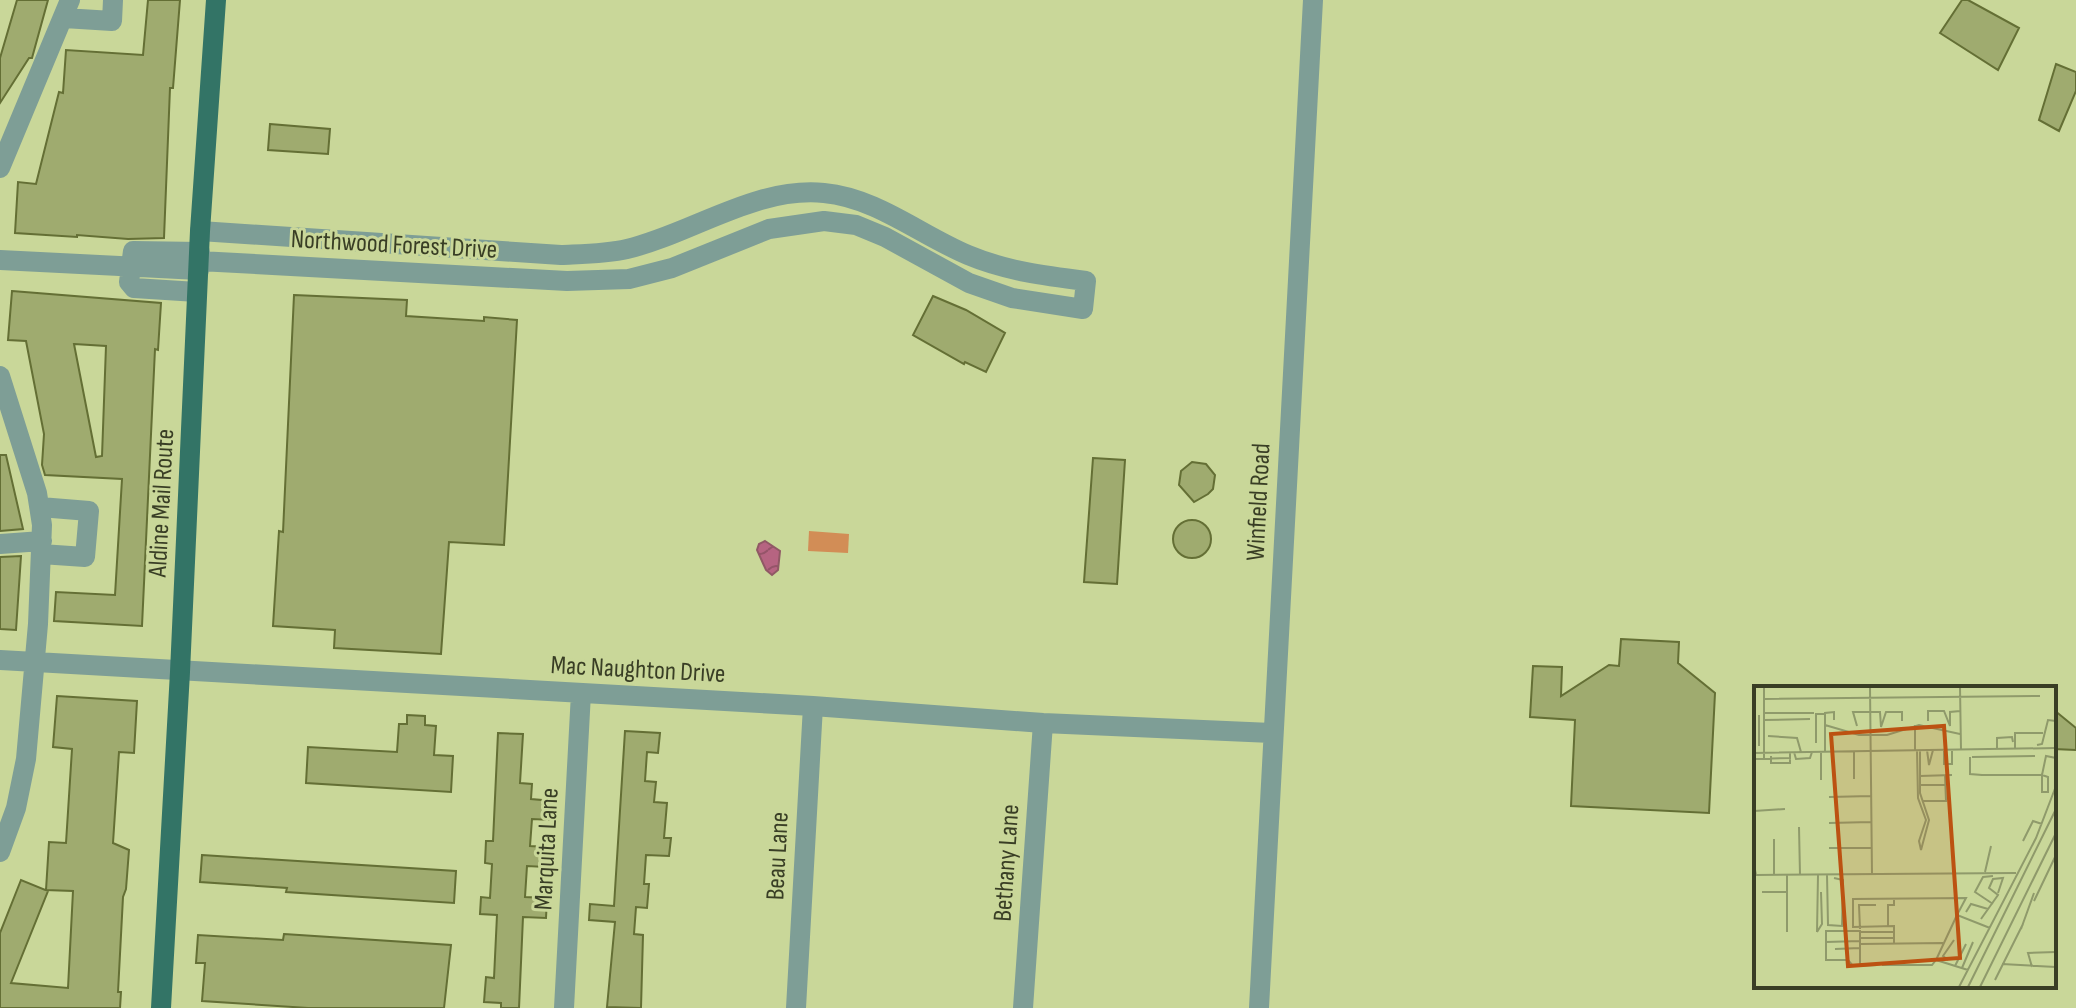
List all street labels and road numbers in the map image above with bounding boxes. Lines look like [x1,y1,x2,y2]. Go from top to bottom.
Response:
street label: Northwood Forest Drive [290,224,498,266]
street label: Aldine Mail Route [143,428,181,579]
street label: Winfield Road [1240,442,1278,562]
street label: Mac Naughton Drive [550,650,726,690]
street label: Marquita Lane [528,787,566,911]
street label: Bethany Lane [987,803,1027,923]
street label: Beau Lane [760,811,796,901]

